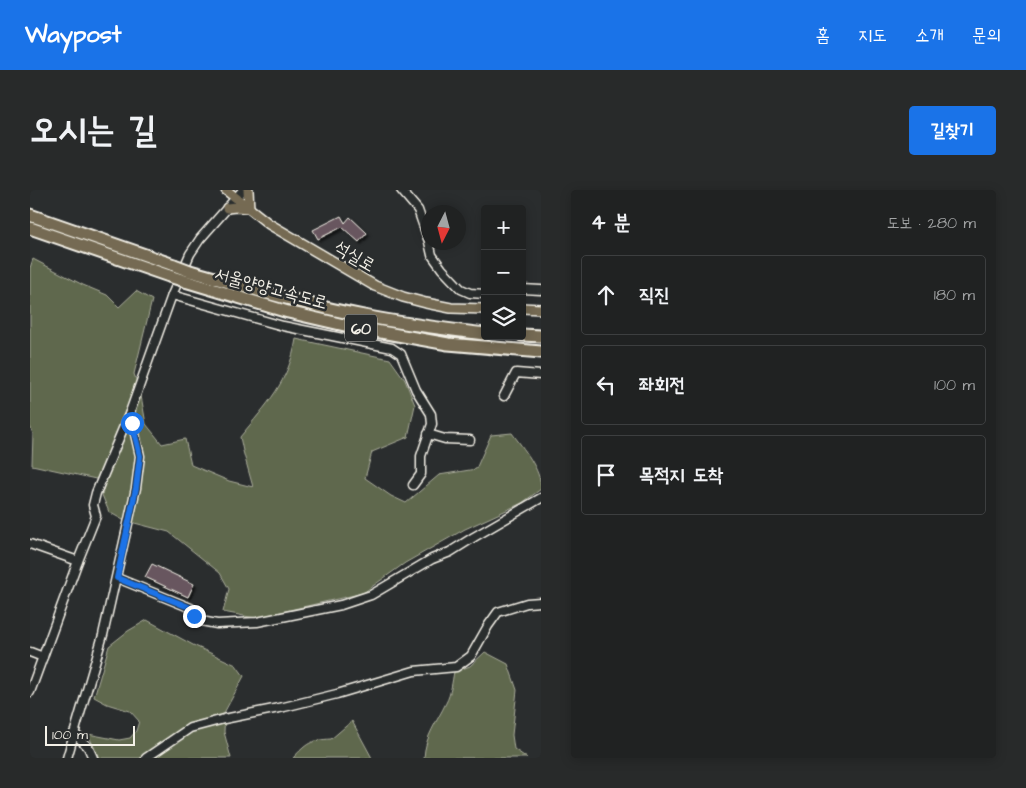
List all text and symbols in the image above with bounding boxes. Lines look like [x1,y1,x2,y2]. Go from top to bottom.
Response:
text: Waypost [25,18,122,52]
text: 홈 [816,23,830,48]
text: 지도 [858,23,887,48]
text: 소개 [915,23,944,48]
text: 문의 [972,23,1001,48]
text: 오시는 길 [30,106,157,155]
button: 길찾기 [909,106,996,155]
north arrow [421,205,466,250]
map controls [481,205,526,340]
button: + [481,205,526,250]
text: 4 분 [591,208,631,237]
text: 도보 · 280 m [887,212,976,234]
street label: 석실로 [330,235,380,278]
button: − [481,250,526,295]
street label: 서울양양고속도로 [212,261,330,316]
icon: ahead [592,281,620,309]
text: 직진 [639,282,670,309]
text: 180 m [934,284,975,306]
button: layers [481,295,526,340]
road number: 60 [345,315,377,342]
icon: left [592,371,620,399]
text: 좌회전 [639,372,685,399]
text: 100 m [934,374,975,396]
route start [121,412,144,435]
icon: arrive [592,461,620,489]
text: 목적지 도착 [639,462,723,489]
route end [183,605,206,628]
scale bar [45,723,135,746]
text: 100 m [52,725,88,745]

